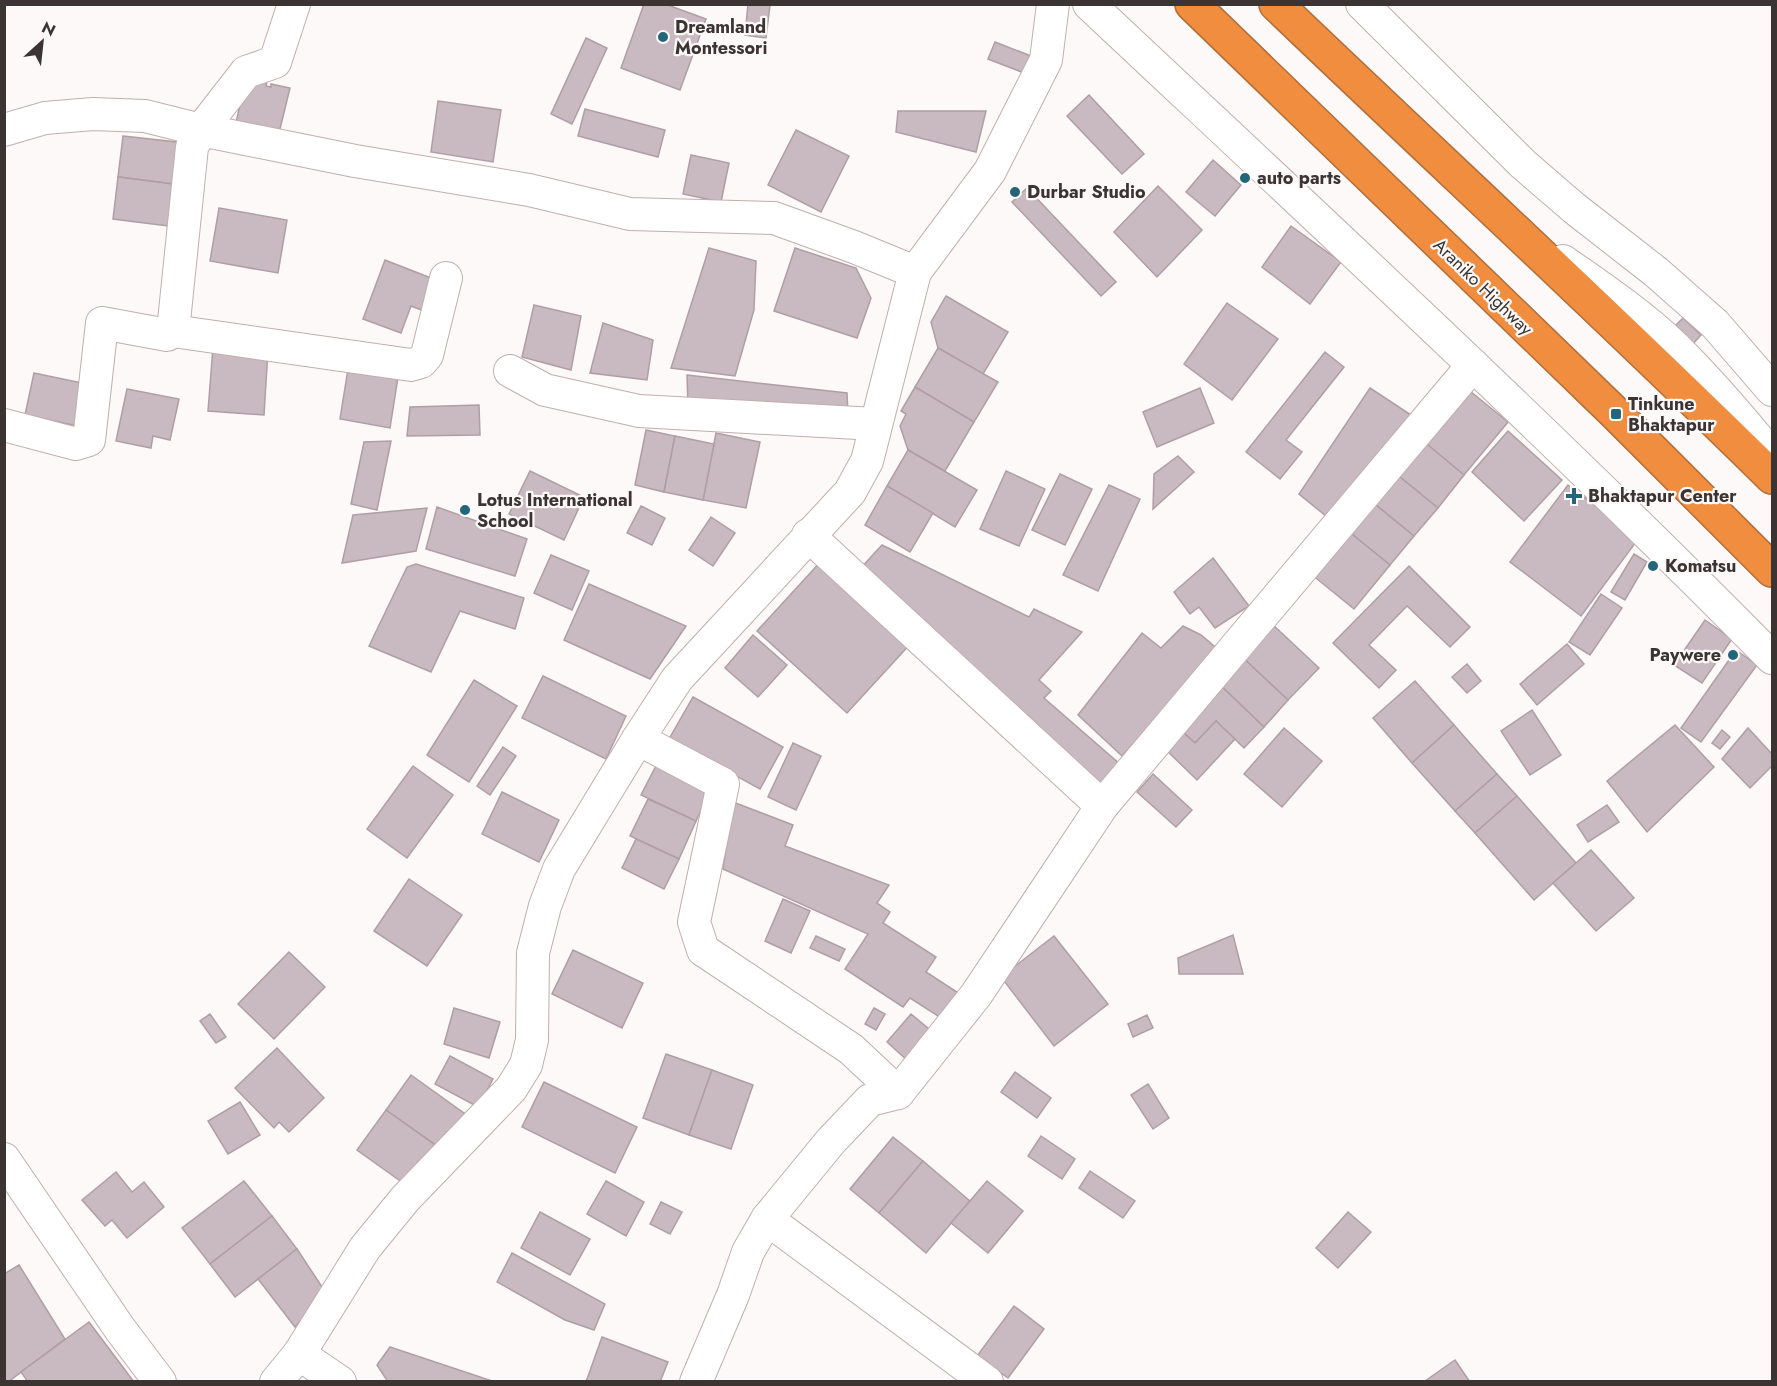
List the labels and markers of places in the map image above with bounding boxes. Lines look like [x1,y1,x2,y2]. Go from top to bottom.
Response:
place label: Dreamland Montessori [675,14,767,61]
marker: Dreamland Montessori [656,30,670,44]
place label: auto parts [1257,165,1341,191]
marker: auto parts [1238,171,1252,185]
place label: Durbar Studio [1027,179,1146,205]
marker: Durbar Studio [1008,185,1022,199]
place label: Tinkune Bhaktapur [1628,391,1715,438]
marker: Tinkune Bhaktapur [1609,407,1623,421]
place label: Bhaktapur Center [1588,483,1737,509]
place label: Lotus International School [477,487,633,534]
marker: Bhaktapur Center [1565,487,1583,505]
marker: Lotus International School [458,503,472,517]
place label: Komatsu [1665,553,1736,579]
marker: Komatsu [1646,559,1660,573]
place label: Paywere [1650,642,1721,668]
marker: Paywere [1726,648,1740,662]

